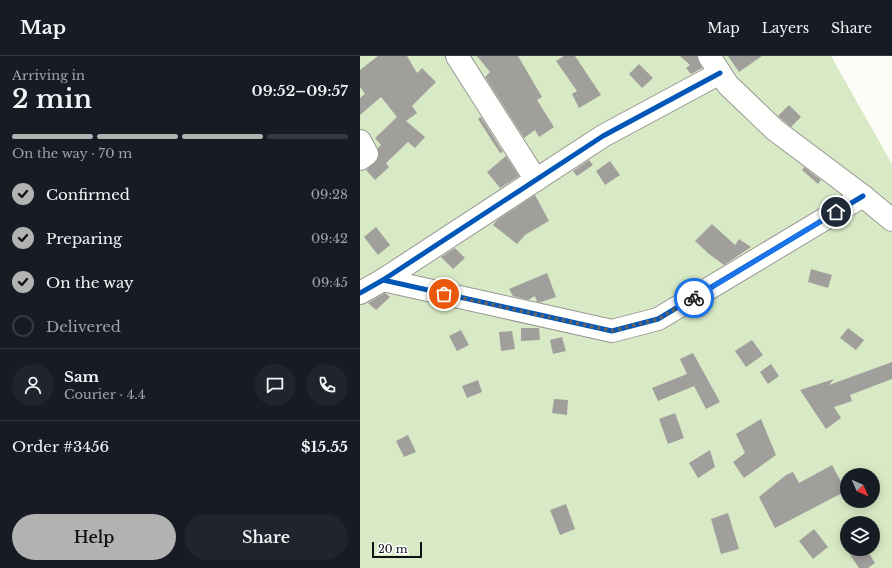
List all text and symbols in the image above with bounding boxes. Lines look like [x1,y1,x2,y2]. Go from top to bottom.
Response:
text: Map [20,16,66,39]
text: Map [707,19,740,37]
text: Layers [762,19,809,37]
text: Share [831,19,872,37]
text: Arriving in [12,67,85,84]
text: 09:52–09:57 [252,81,348,100]
text: 2 min [12,83,92,115]
text: On the way · 70 m [12,145,132,162]
icon: check [12,183,34,205]
text: Confirmed [46,185,130,204]
text: 09:28 [311,186,348,203]
pin [819,195,853,229]
icon: home [825,201,847,223]
icon: check [12,227,34,249]
text: Preparing [46,229,122,248]
text: 09:42 [311,230,348,247]
icon: check [12,271,34,293]
text: On the way [46,273,134,292]
text: 09:45 [312,274,348,291]
pin [427,277,461,311]
courier [674,278,714,318]
icon: bag [433,283,455,305]
icon: bike [683,287,705,309]
text: Delivered [46,317,121,336]
button: person [12,364,54,406]
button: chat [254,364,296,406]
button: phone [306,364,348,406]
text: Sam [64,367,99,386]
text: Courier · 4.4 [64,386,145,403]
text: Order #3456 [12,437,109,456]
text: $15.55 [301,437,348,456]
north arrow [840,468,880,508]
map controls [840,468,880,556]
button: Help [12,514,176,560]
button: Share [184,514,348,560]
button: layers [840,516,880,556]
scale bar [372,540,422,559]
text: 20 m [378,542,408,556]

